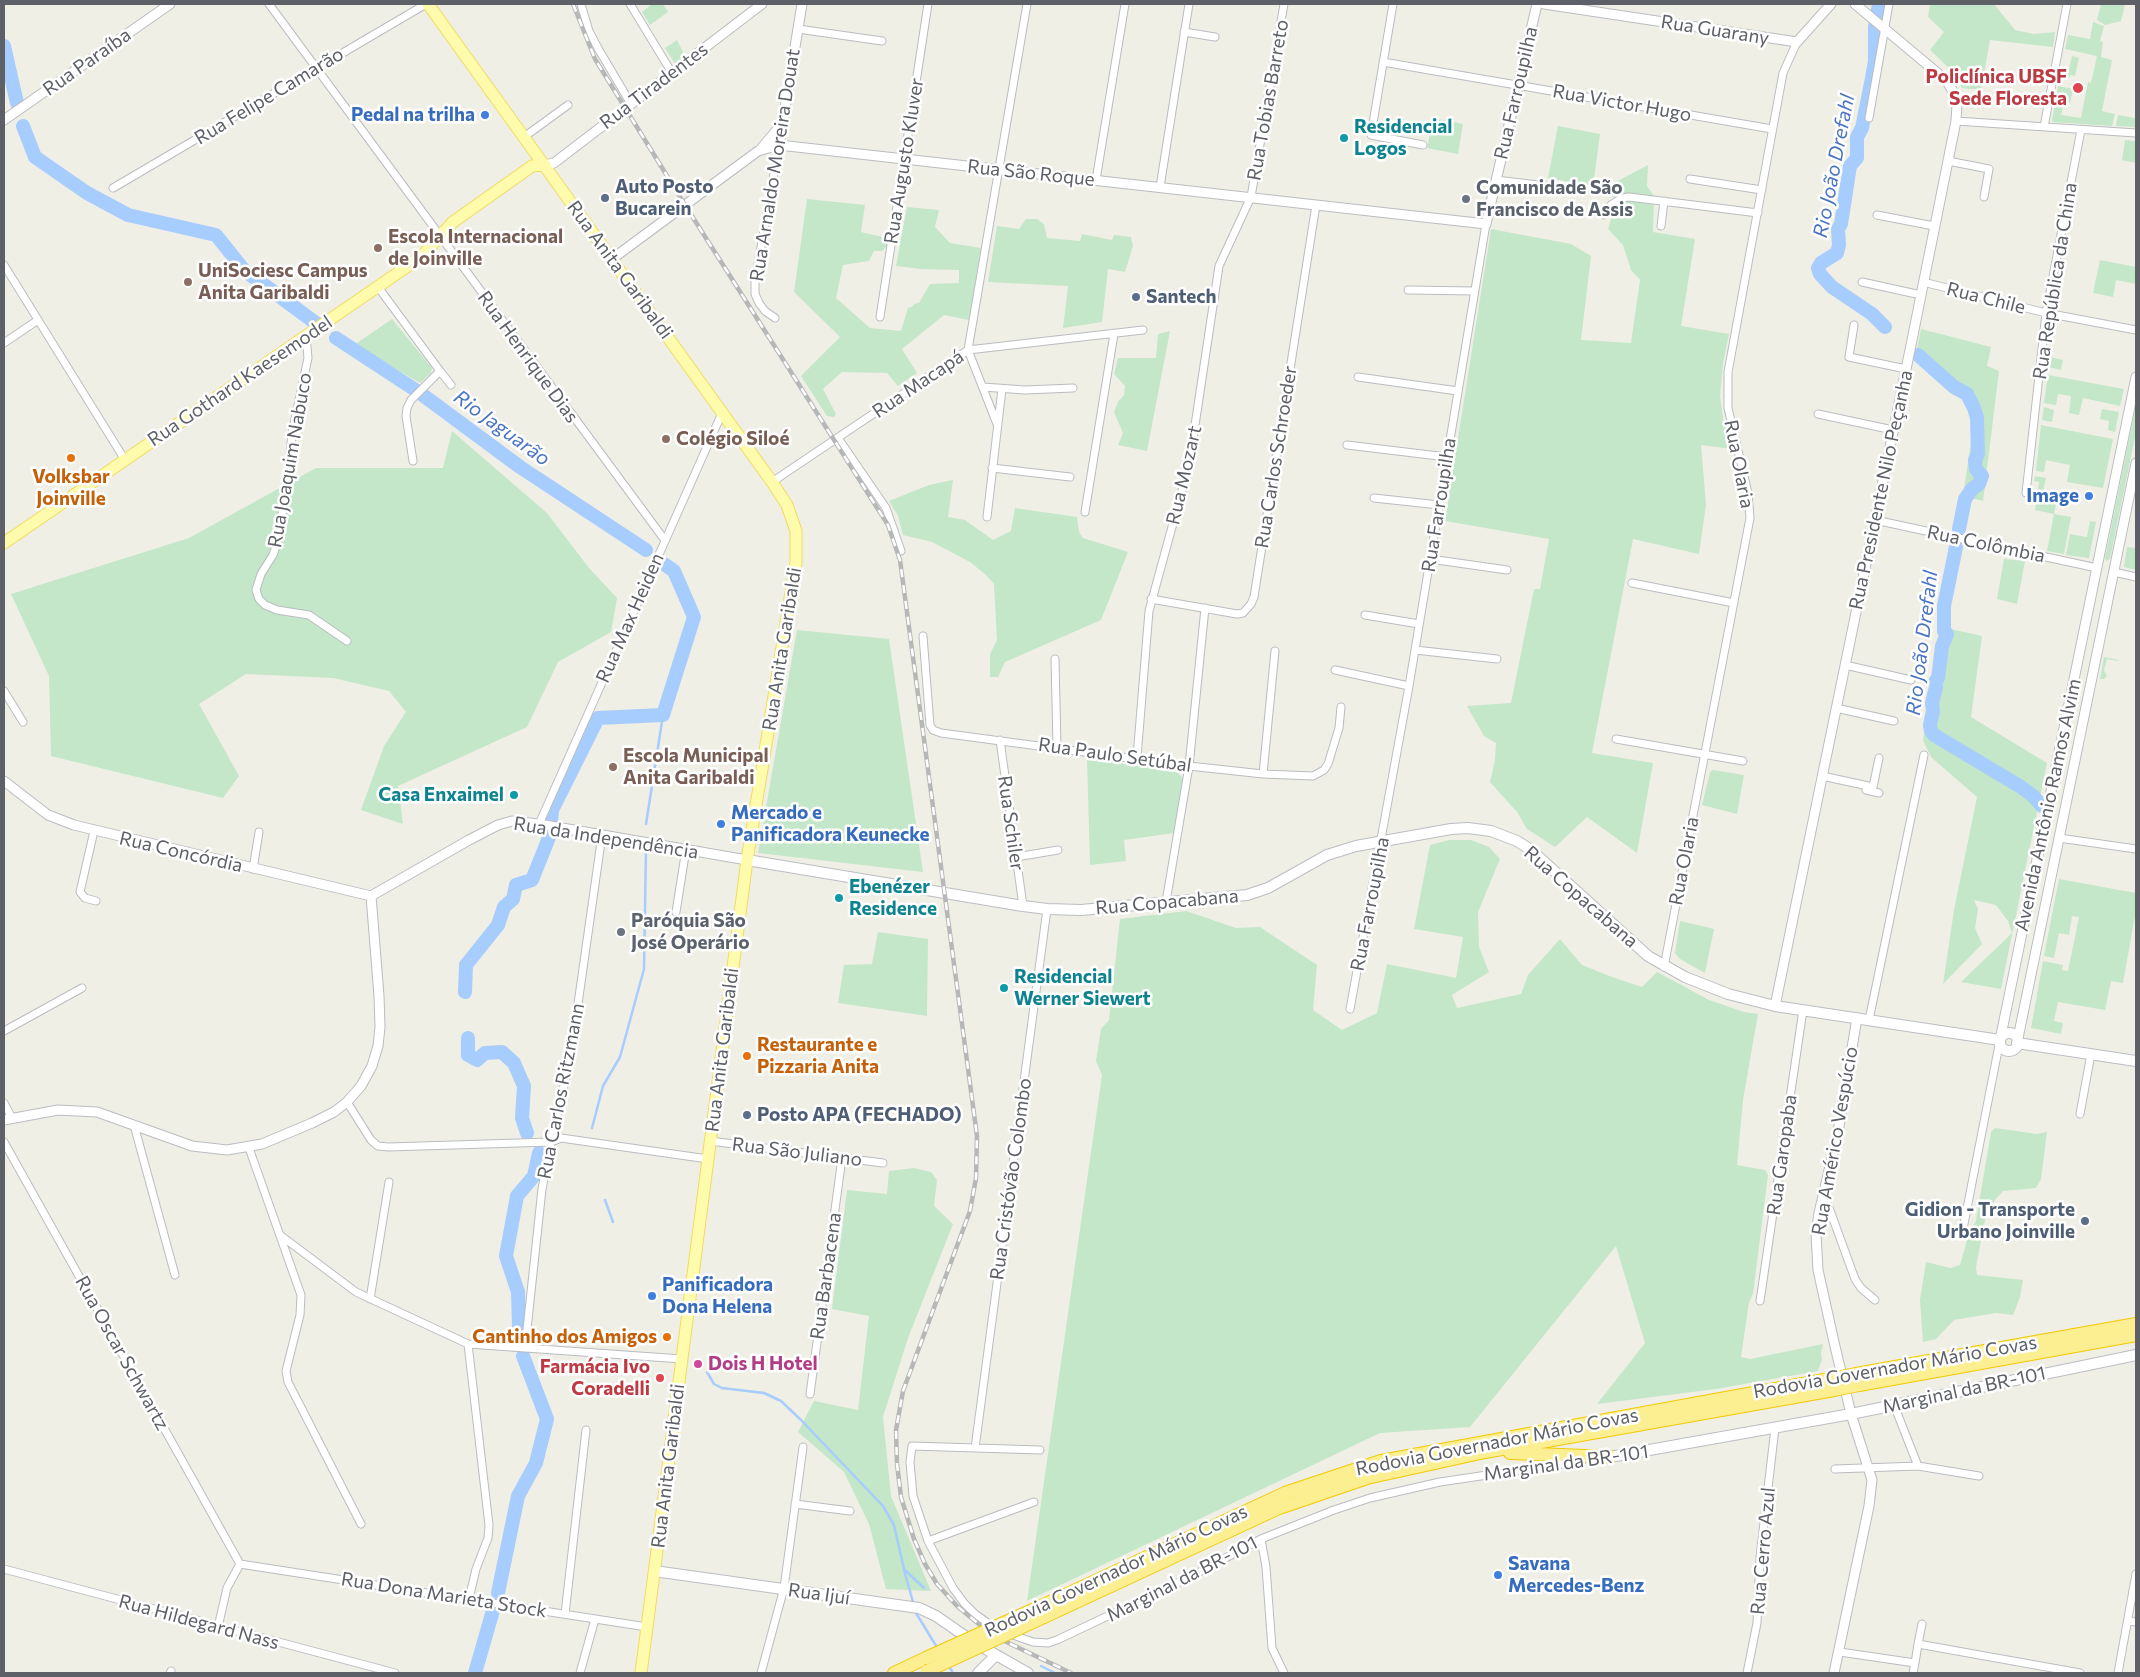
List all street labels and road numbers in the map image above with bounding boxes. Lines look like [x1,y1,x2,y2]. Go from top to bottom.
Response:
street label: Rua Guarany [1659,10,1771,50]
street label: Rua Tobias Barreto [1243,18,1293,182]
street label: Rua Paraíba [39,23,135,101]
street label: Rua Farroupilha [1490,24,1542,162]
street label: Rua Tiradentes [595,38,713,134]
street label: Rua Felipe Camarão [190,42,348,150]
street label: Rua Arnaldo Moreira Douat [745,47,805,283]
street label: Rua Augusto Kluver [880,76,928,246]
street label: Rua Victor Hugo [1551,80,1693,126]
street label: Rua São Roque [966,155,1096,191]
street label: Rua República da China [2028,181,2082,381]
street label: Rua Anita Garibaldi [562,196,678,344]
street label: Rua Chile [1944,277,2028,319]
street label: Rua Henrique Dias [473,287,583,427]
street label: Rua Gothard Kaesemodel [143,311,337,451]
street label: Rua Macapá [868,345,968,423]
street label: Rua Carlos Schroeder [1250,364,1302,550]
street label: Rua Presidente Nilo Peçanha [1844,368,1918,612]
street label: Rua Joaquim Nabuco [263,371,317,549]
street label: Rua Olaria [1719,418,1759,510]
street label: Rua Mozart [1162,423,1206,527]
street label: Rua Farroupilha [1417,436,1461,574]
street label: Rua Colômbia [1925,520,2047,568]
street label: Rua Max Heiden [591,550,669,686]
street label: Rua Anita Garibaldi [758,566,806,732]
street label: Avenida Antônio Ramos Alvim [2010,677,2086,933]
street label: Rua Paulo Setúbal [1037,733,1193,777]
street label: Rua Schiler [993,774,1029,872]
street label: Rua da Independência [512,812,700,864]
street label: Rua Olaria [1664,815,1704,907]
street label: Rua Concórdia [117,827,245,877]
street label: Rua Farroupilha [1346,835,1394,973]
street label: Rua Copacabana [1519,841,1643,953]
street label: Rua Copacabana [1094,884,1240,920]
street label: Rua Anita Garibaldi [701,967,743,1133]
street label: Rua Carlos Ritzmann [533,1001,589,1181]
street label: Rua Américo Vespúcio [1807,1045,1863,1237]
street label: Rua Cristóvão Colombo [986,1077,1036,1281]
street label: Rua Garopaba [1762,1093,1802,1217]
street label: Rua São Juliano [731,1133,863,1171]
street label: Rua Barbacena [806,1211,846,1341]
street label: Rua Oscar Schwartz [70,1272,174,1434]
street label: Rodovia Governador Mário Covas [1751,1331,2039,1403]
street label: Marginal da BR-101 [1880,1362,2048,1418]
street label: Rua Anita Garibaldi [647,1383,689,1549]
street label: Rodovia Governador Mário Covas [1354,1403,1640,1481]
street label: Marginal da BR-101 [1482,1440,1650,1486]
street label: Rua Cerro Azul [1746,1486,1780,1616]
street label: Rodovia Governador Mário Covas [981,1500,1251,1642]
street label: Marginal da BR-101 [1103,1531,1261,1627]
street label: Rua Dona Marieta Stock [340,1567,548,1623]
street label: Rua Ijuí [786,1578,852,1610]
street label: Rua Hildegard Nass [116,1590,282,1654]

